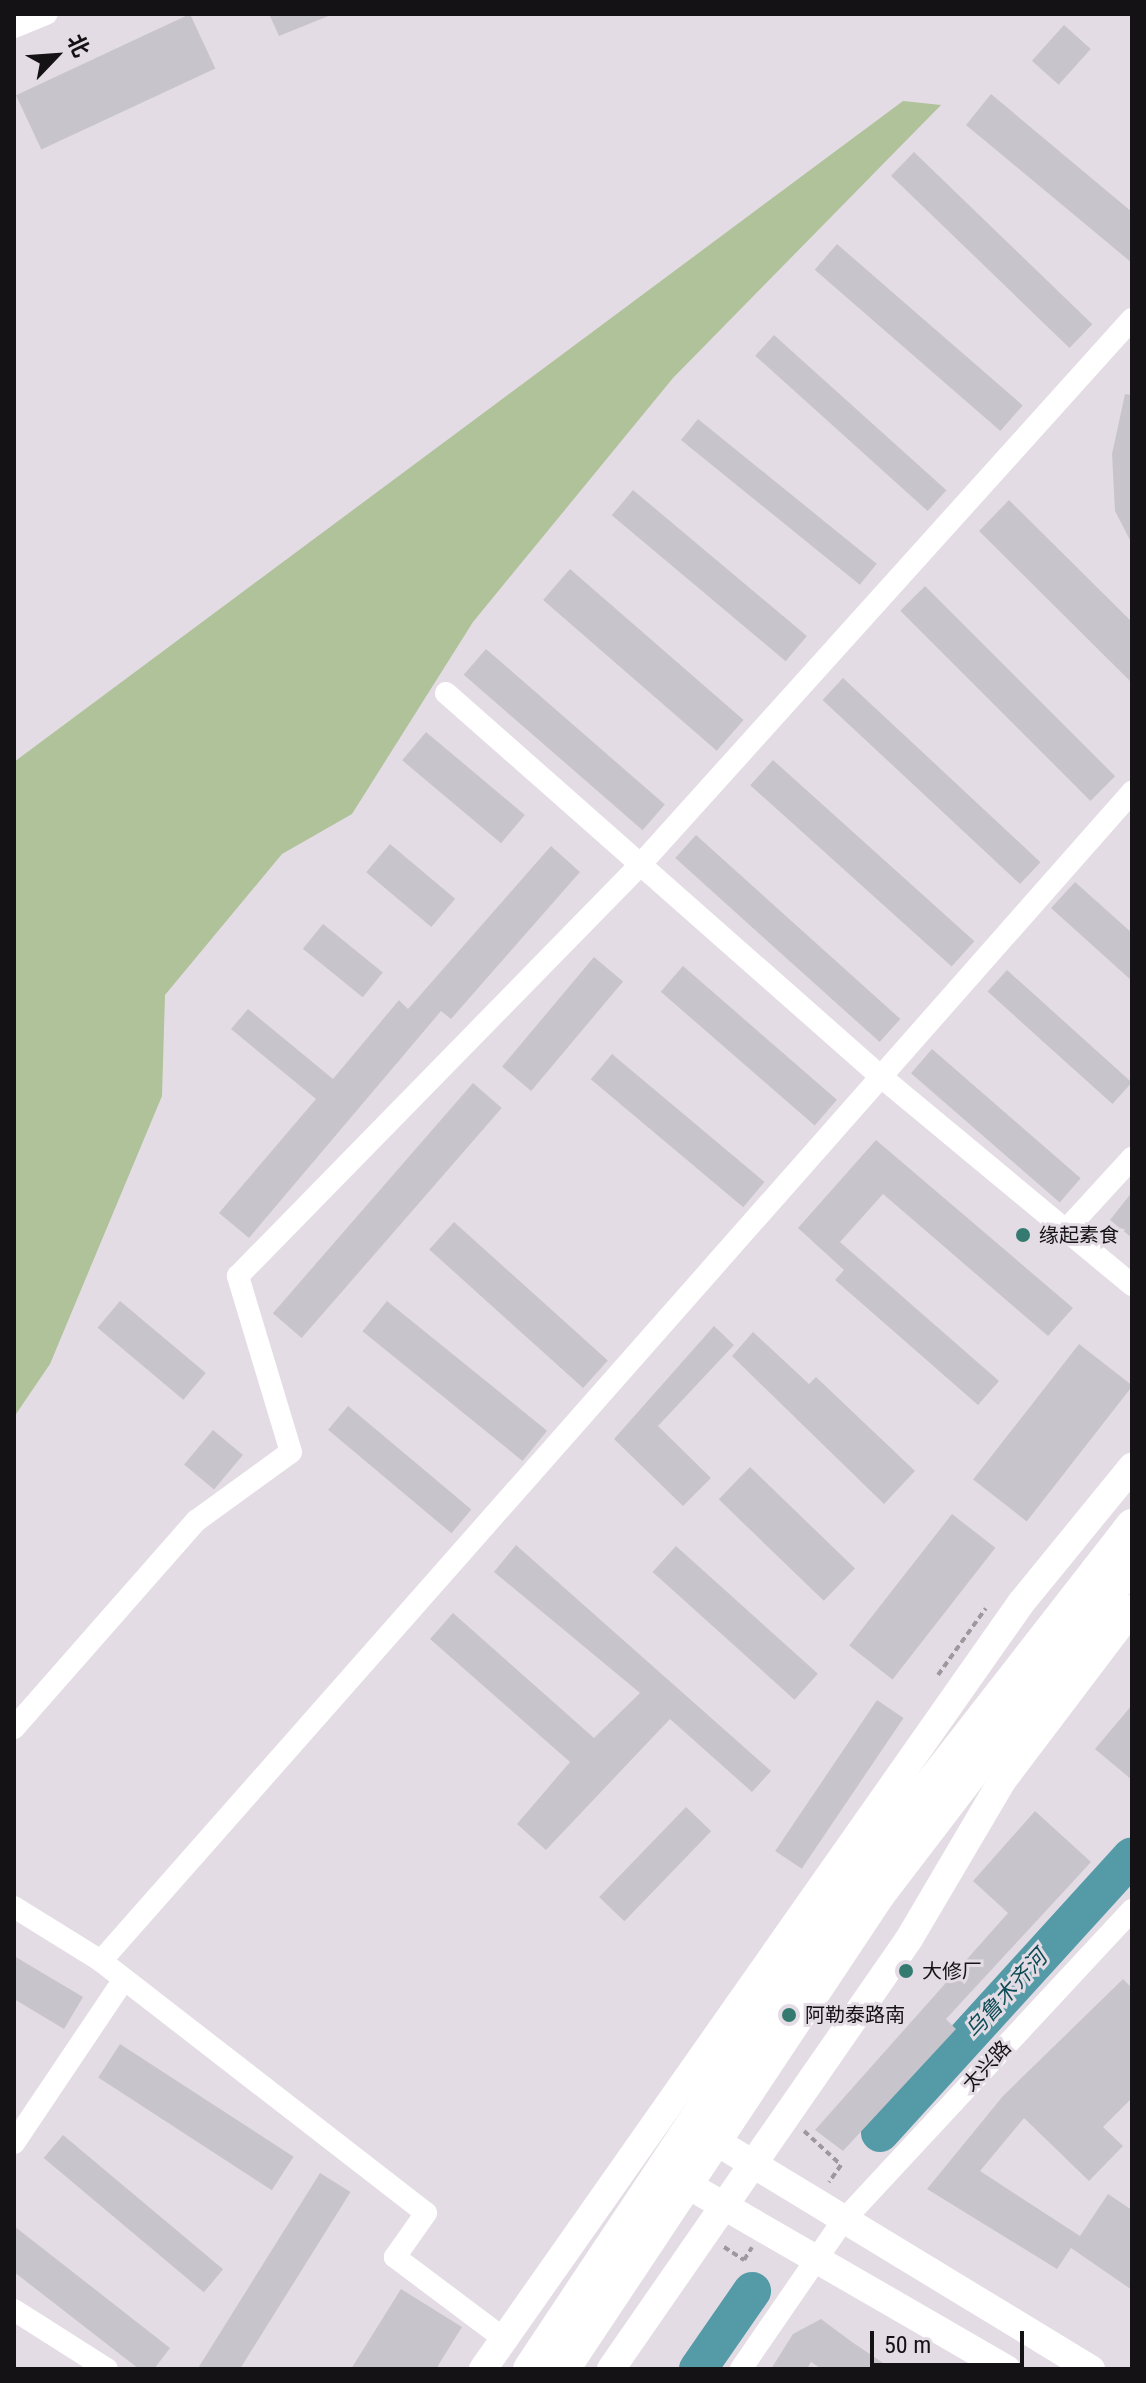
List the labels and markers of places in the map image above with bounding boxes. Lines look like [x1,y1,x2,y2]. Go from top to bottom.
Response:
place label: 缘起素食 [1039,1223,1119,1247]
marker: 缘起素食 [1014,1226,1032,1244]
place label: 大修厂 [922,1959,982,1983]
marker: 大修厂 [897,1962,915,1980]
place label: 阿勒泰路南 [805,2003,905,2027]
marker: 阿勒泰路南 [780,2006,798,2024]

